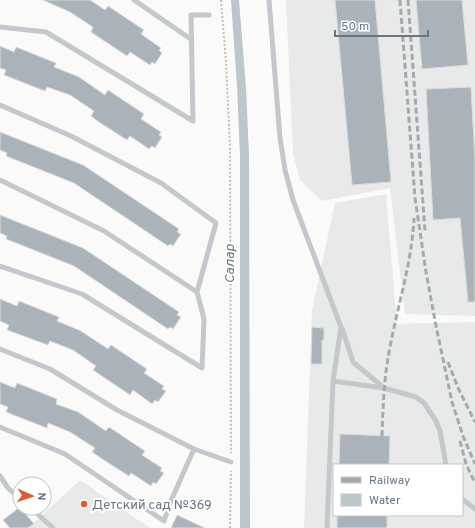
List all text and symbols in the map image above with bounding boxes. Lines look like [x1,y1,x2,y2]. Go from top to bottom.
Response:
scale bar [335,12,428,38]
text: 50 m [341,19,369,35]
water label: Салар [222,244,239,284]
legend [333,464,463,516]
text: Railway [369,473,410,489]
north arrow [12,476,52,516]
text: N [34,492,48,501]
text: Water [369,493,401,509]
place label: Детский сад №369 [92,498,212,514]
marker: Детский сад №369 [79,499,89,509]

